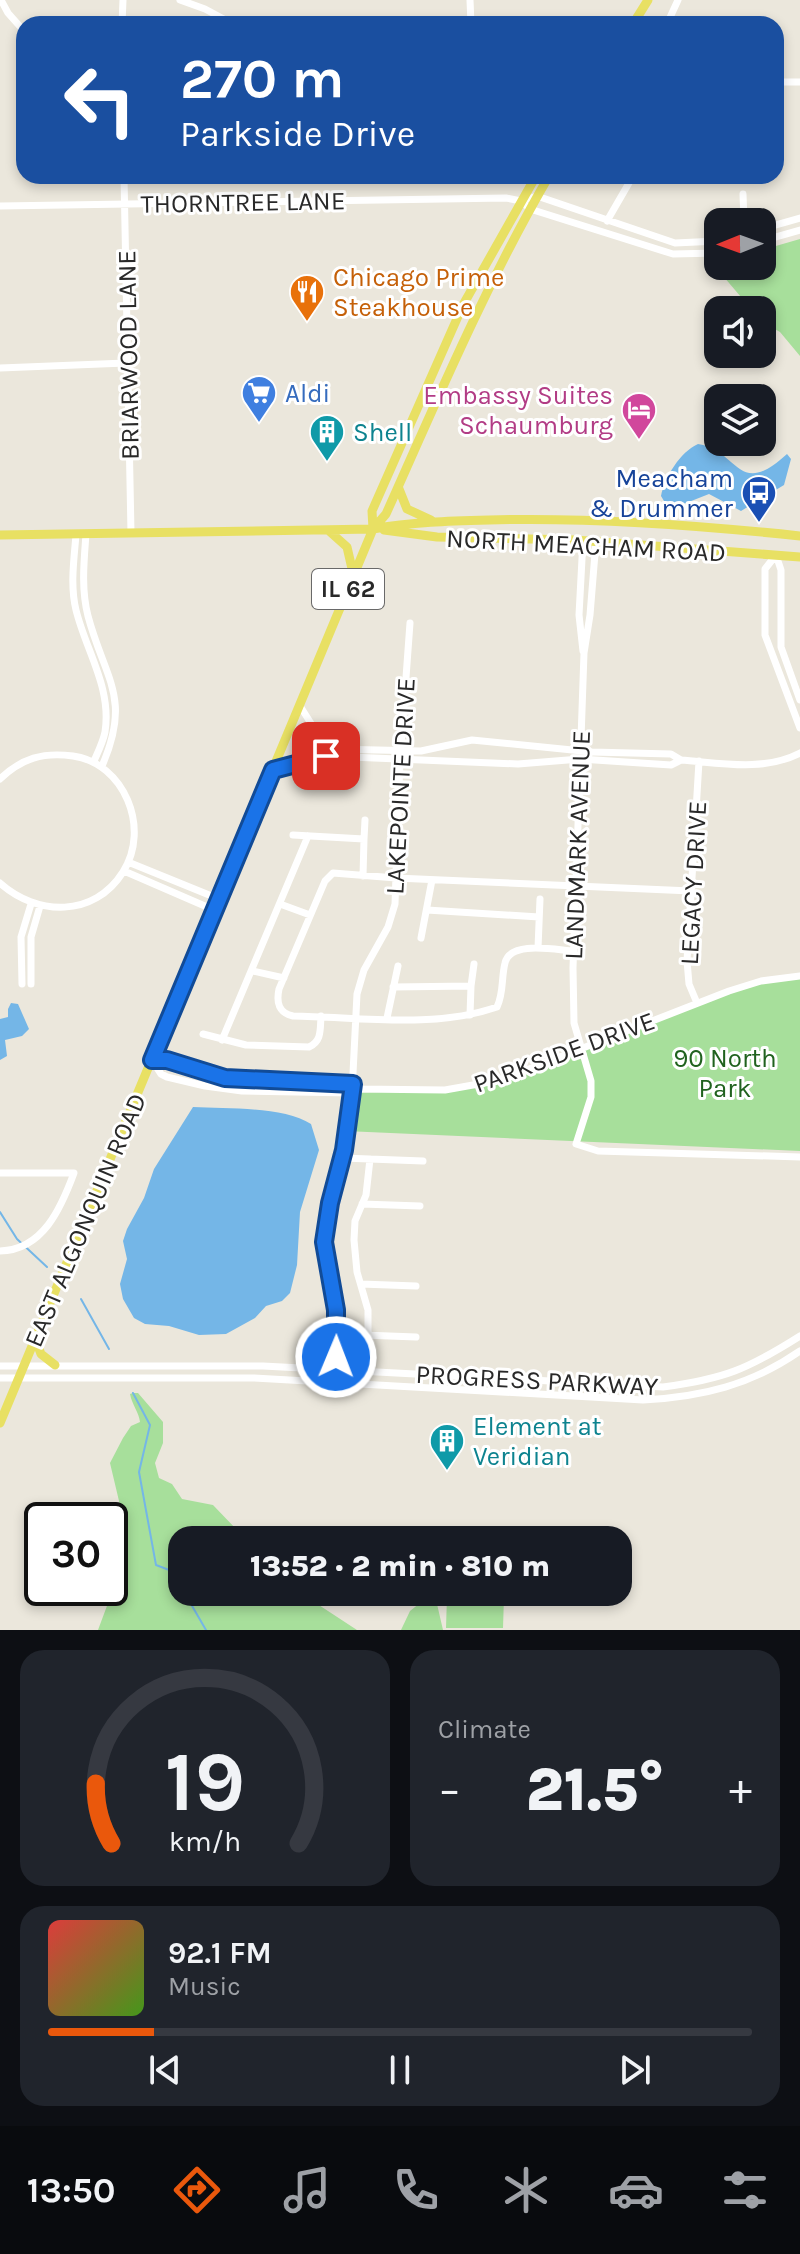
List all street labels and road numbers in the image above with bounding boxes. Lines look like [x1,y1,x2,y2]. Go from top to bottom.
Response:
street label: THORNTREE LANE [140,185,346,220]
street label: BRIARWOOD LANE [111,250,146,460]
street label: NORTH MEACHAM ROAD [445,523,727,568]
road number: IL 62 [312,569,384,609]
street label: LAKEPOINTE DRIVE [379,677,422,895]
street label: LANDMARK AVENUE [558,730,597,960]
street label: LEGACY DRIVE [674,800,713,966]
street label: PARKSIDE DRIVE [469,1005,659,1100]
street label: EAST ALGONQUIN ROAD [18,1089,153,1352]
street label: PROGRESS PARKWAY [415,1359,660,1402]

